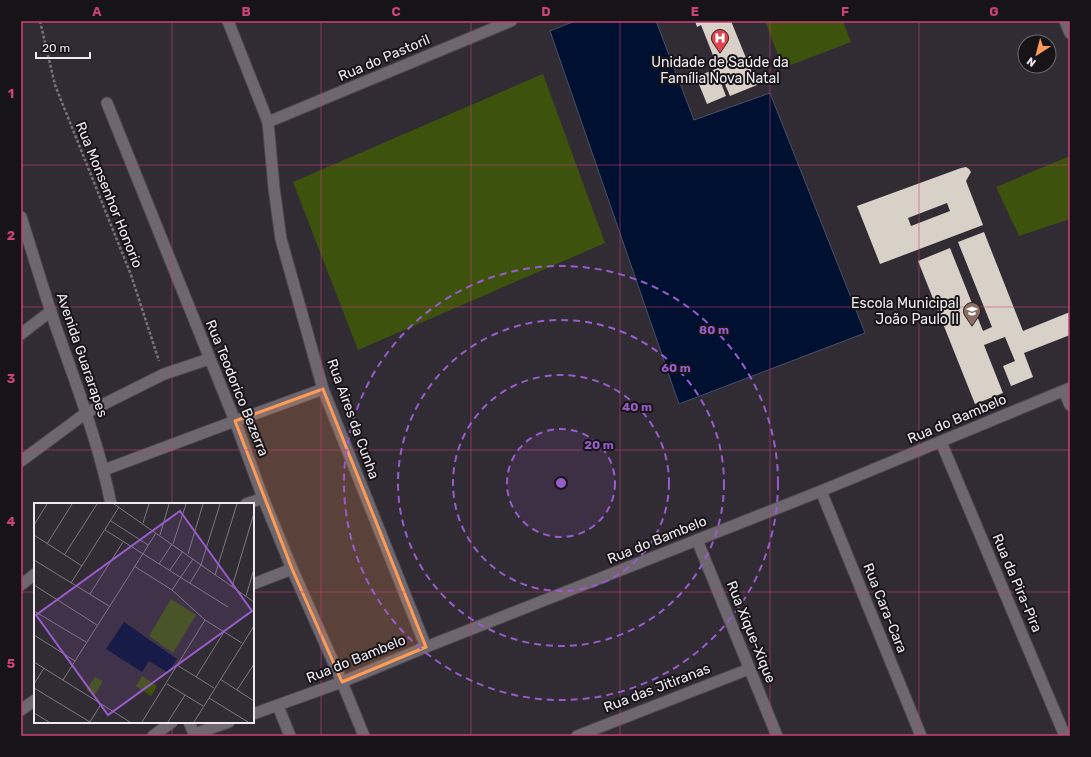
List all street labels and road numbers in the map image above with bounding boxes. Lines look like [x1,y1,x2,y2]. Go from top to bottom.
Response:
street label: Rua do Pastoril [336,31,432,85]
street label: Rua Monsenhor Honorio [72,119,146,271]
street label: Avenida Guararapes [53,291,111,419]
street label: Rua Teodorico Bezerra [202,317,272,459]
street label: Rua Aires da Cunha [323,357,383,481]
street label: Rua do Bambelo [905,391,1009,447]
street label: Rua do Bambelo [605,512,709,568]
street label: Rua da Pira-Pira [989,531,1045,635]
street label: Rua Cara-Cara [859,561,911,655]
street label: Rua Xique-Xique [723,578,779,686]
street label: Rua do Bambelo [304,631,408,687]
street label: Rua das Jitiranas [601,660,713,716]

